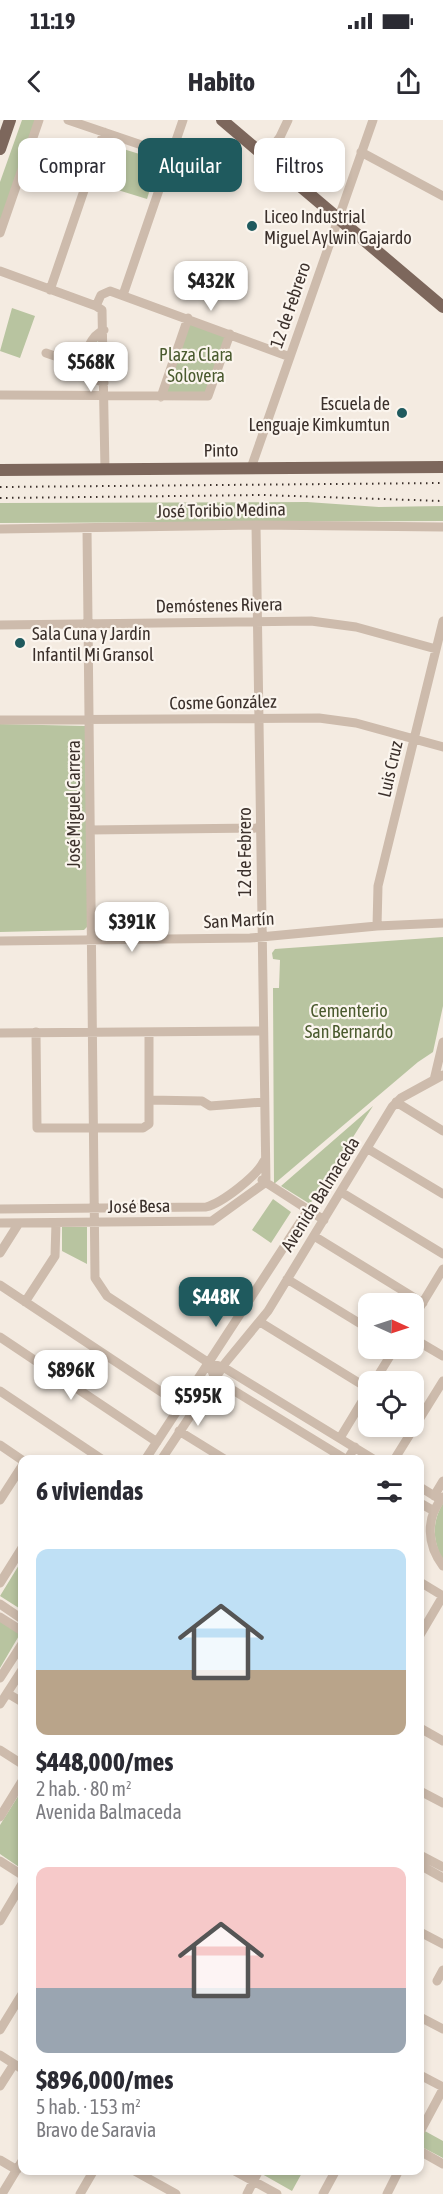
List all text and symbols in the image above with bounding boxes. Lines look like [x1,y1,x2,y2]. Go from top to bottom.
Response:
text: 11:19 [30,8,75,34]
icon: back [18,65,51,98]
icon: share [392,65,425,98]
text: Habito [188,66,255,97]
chip: Comprar [18,138,126,192]
chip: Alquilar [138,138,242,192]
chip: Filtros [254,138,345,192]
place label: Liceo Industrial Miguel Aylwin Gajardo [264,206,412,248]
marker: Liceo Industrial Miguel Aylwin Gajardo [245,219,259,233]
street label: 12 de Febrero [266,259,314,351]
pin: $432K [169,261,253,312]
text: $432K [188,269,234,292]
pin: $568K [49,342,133,393]
park label: Plaza Clara Solovera [159,344,233,386]
text: $568K [68,350,114,373]
place label: Escuela de Lenguaje Kimkumtun [248,393,390,435]
marker: Escuela de Lenguaje Kimkumtun [395,406,409,420]
street label: Pinto [203,439,239,461]
street label: José Toribio Medina [156,498,286,522]
street label: Demóstenes Rivera [155,593,283,617]
place label: Sala Cuna y Jardín Infantil Mi Gransol [32,623,154,665]
marker: Sala Cuna y Jardín Infantil Mi Gransol [13,636,27,650]
street label: Cosme González [169,691,277,713]
street label: Luis Cruz [373,738,407,799]
street label: José Miguel Carrera [63,740,84,868]
street label: 12 de Febrero [234,807,255,897]
pin: $391K [90,902,174,953]
street label: San Martín [203,908,275,932]
text: $391K [109,910,155,933]
park label: Cementerio San Bernardo [305,1000,393,1042]
street label: Avenida Balmaceda [276,1133,364,1255]
street label: José Besa [108,1195,170,1217]
pin: $448K [174,1277,258,1328]
text: $448K [193,1285,239,1308]
north arrow [358,1293,424,1359]
map controls [358,1293,424,1437]
pin: $896K [29,1350,113,1401]
text: $896K [48,1358,94,1381]
button: locate [358,1371,424,1437]
pin: $595K [156,1376,240,1427]
text: $595K [175,1384,221,1407]
icon: filters [373,1475,406,1508]
text: 6 viviendas [36,1476,143,1506]
icon: home [167,1588,275,1696]
text: $448,000/mes [36,1747,173,1777]
text: 2 hab. · 80 m² [36,1777,131,1800]
text: Avenida Balmaceda [36,1800,182,1823]
icon: home [167,1906,275,2014]
text: $896,000/mes [36,2065,173,2095]
text: 5 hab. · 153 m² [36,2095,141,2118]
text: Bravo de Saravia [36,2118,156,2141]

